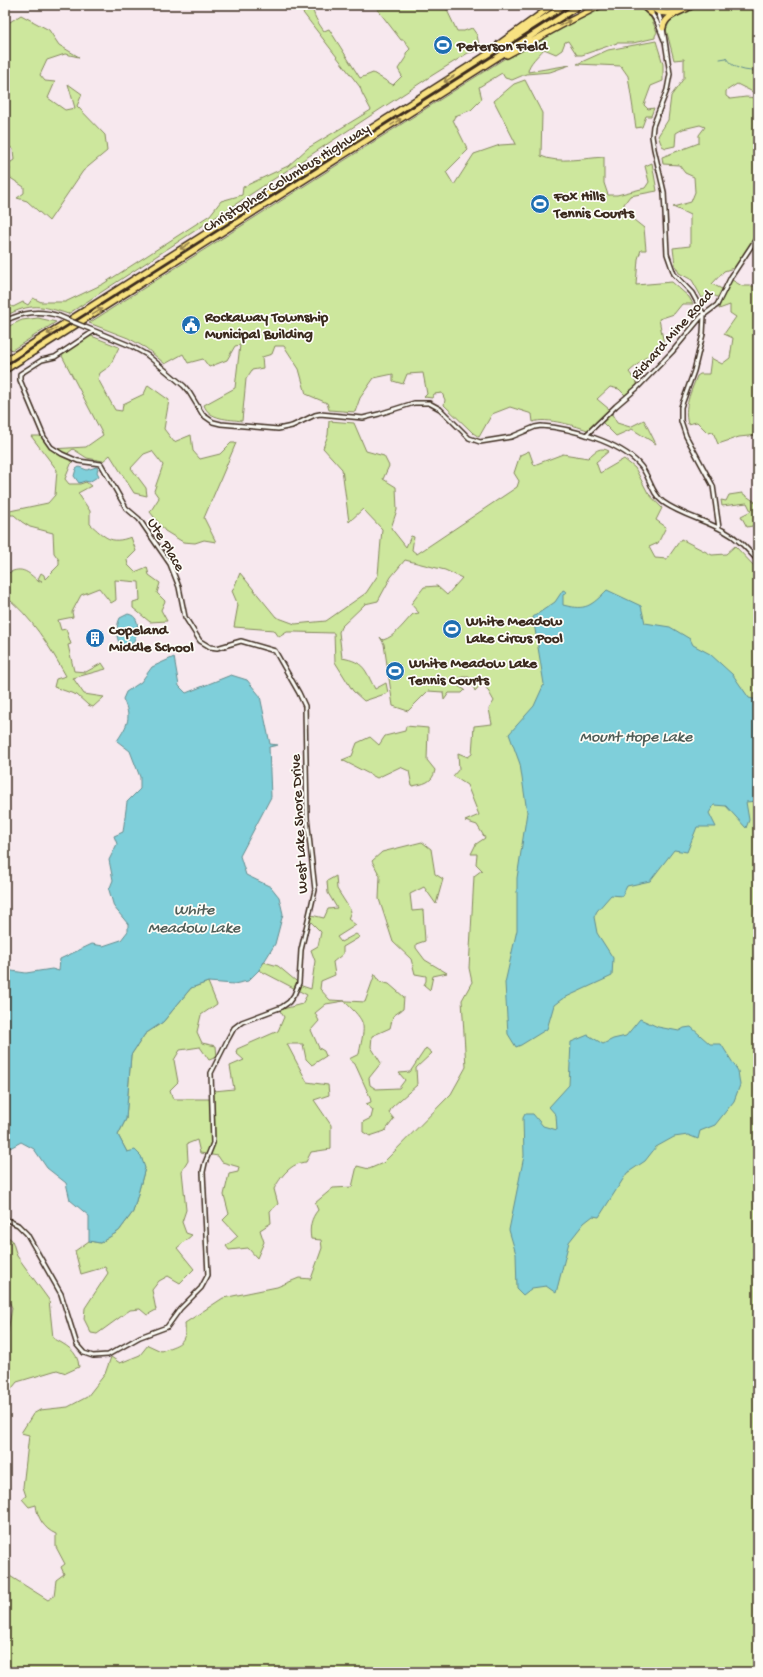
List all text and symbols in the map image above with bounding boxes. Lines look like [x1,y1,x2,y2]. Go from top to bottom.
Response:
one-way arrow [559,19,571,26]
sports icon: Peterson Field [432,34,454,56]
place label: Peterson Field [456,38,549,56]
one-way arrow [443,75,454,83]
one-way arrow [390,118,401,126]
street label: Christopher Columbus Highway [200,120,374,237]
place label: Fox Hills Tennis Courts [553,188,635,223]
sports icon: Fox Hills Tennis Courts [529,193,551,215]
one-way arrow [179,243,191,251]
street label: Richard Mine Road [627,286,718,384]
one-way arrow [91,307,103,315]
place label: Rockaway Township Municipal Building [204,309,329,344]
public building icon: Rockaway Township Municipal Building [180,314,202,336]
one-way arrow [47,327,58,335]
street label: Ute Place [142,515,188,575]
place label: White Meadow Lake Circus Pool [465,613,564,648]
sports icon: White Meadow Lake Circus Pool [441,618,463,640]
place label: Copeland Middle School [108,622,195,657]
building icon: Copeland Middle School [84,627,106,649]
place label: White Meadow Lake Tennis Courts [408,655,538,690]
sports icon: White Meadow Lake Tennis Courts [384,660,406,682]
water label: Mount Hope Lake [580,729,693,748]
street label: West Lake Shore Drive [287,753,313,894]
water label: White Meadow Lake [148,902,241,939]

